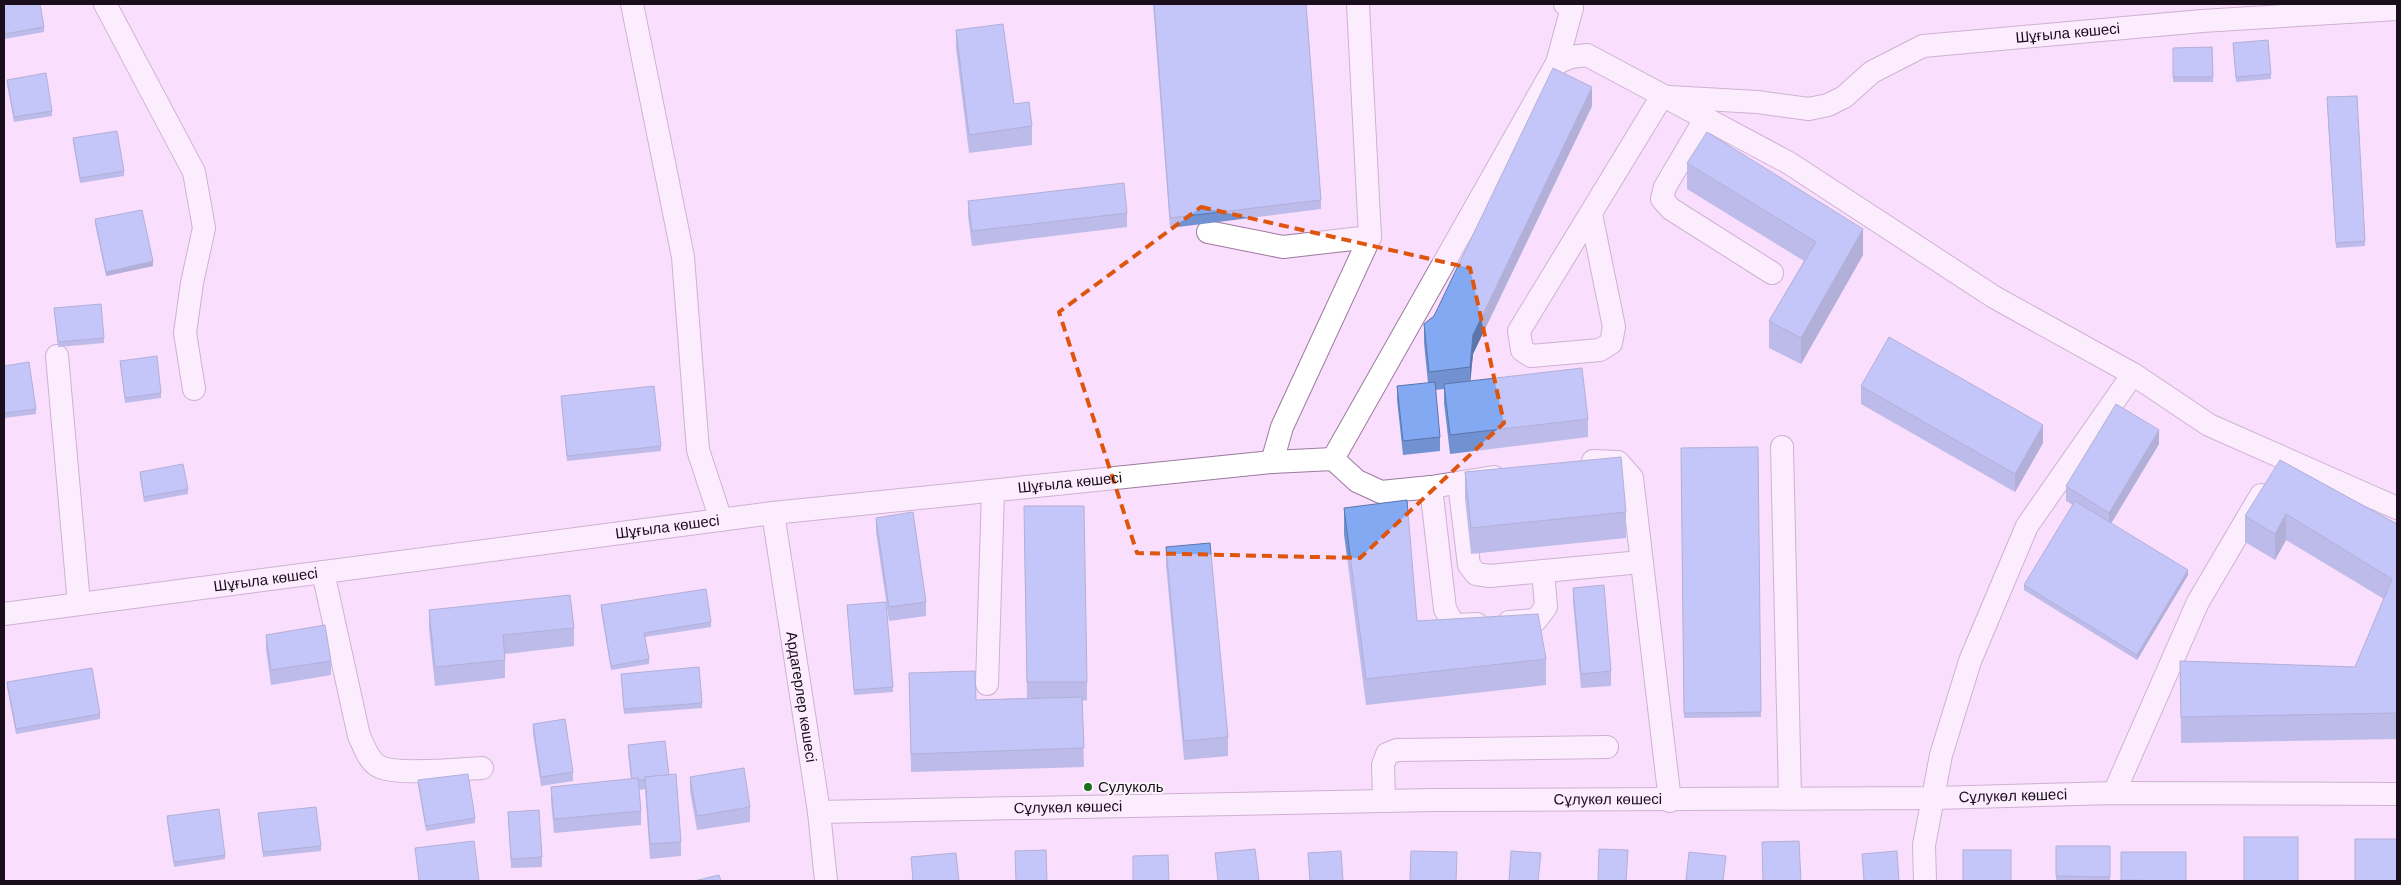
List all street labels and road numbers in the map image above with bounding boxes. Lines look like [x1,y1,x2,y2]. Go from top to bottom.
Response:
street label: Шұғыла көшесі [2015,19,2121,46]
street label: Шұғыла көшесі [1017,468,1123,496]
street label: Шұғыла көшесі [614,511,720,542]
street label: Шұғыла көшесі [213,564,319,594]
street label: Ардагерлер көшесі [783,630,820,763]
street label: Сұлукөл көшесі [1958,785,2067,805]
street label: Сұлукөл көшесі [1554,790,1662,808]
street label: Сұлукөл көшесі [1013,797,1122,816]

